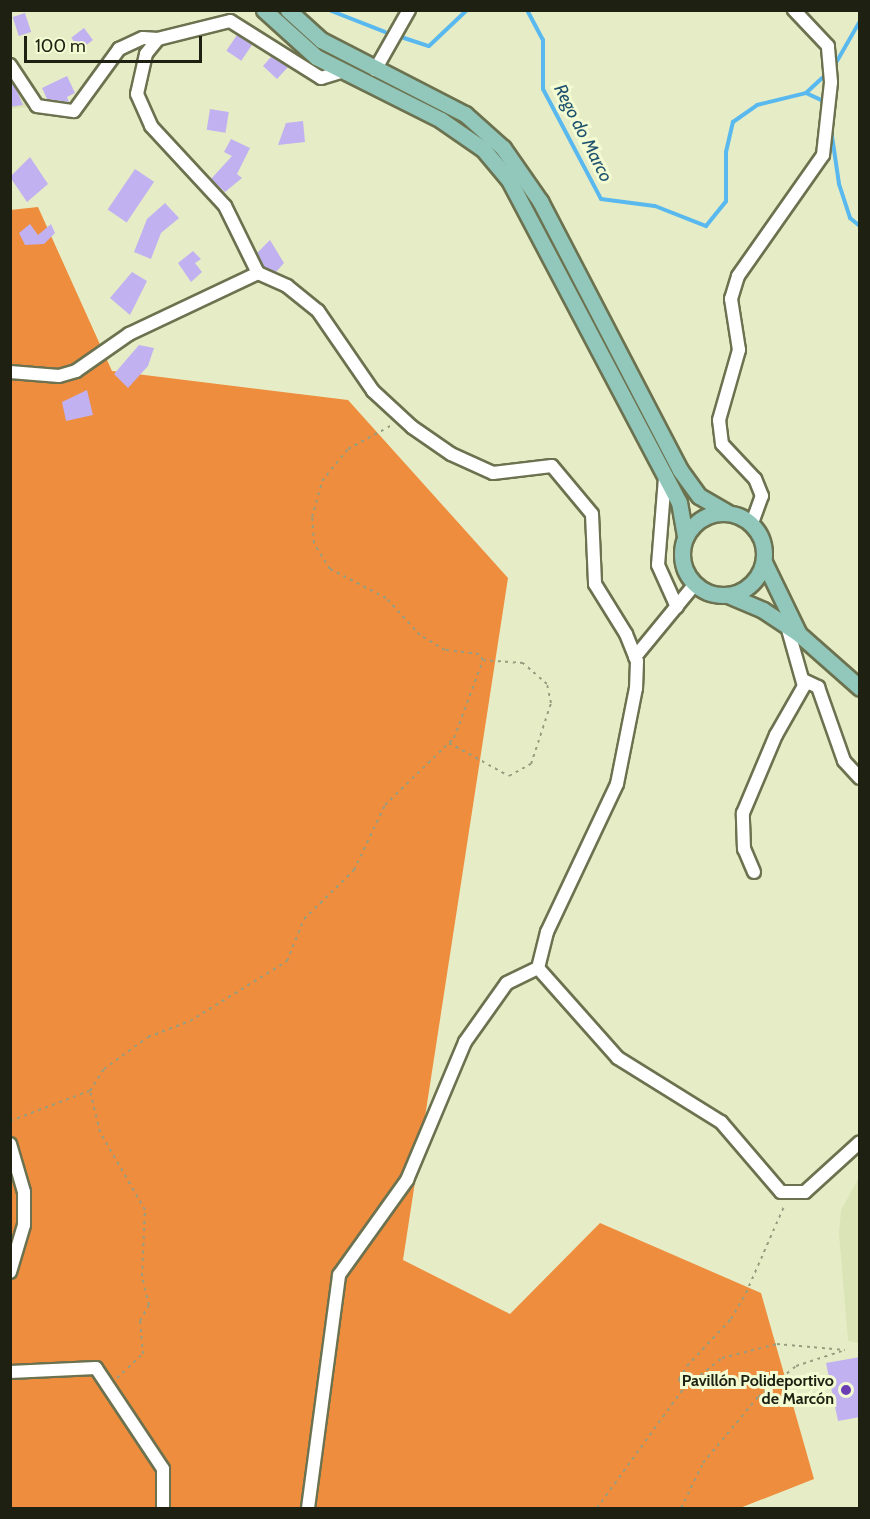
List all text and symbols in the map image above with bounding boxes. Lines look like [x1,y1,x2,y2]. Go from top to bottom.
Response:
scale bar [27,24,206,62]
text: 100 m [35,35,86,57]
water label: Rego do Marco [549,81,617,185]
place label: Pavillón Polideportivo de Marcón [682,1371,834,1409]
marker: Pavillón Polideportivo de Marcón [839,1383,853,1397]

